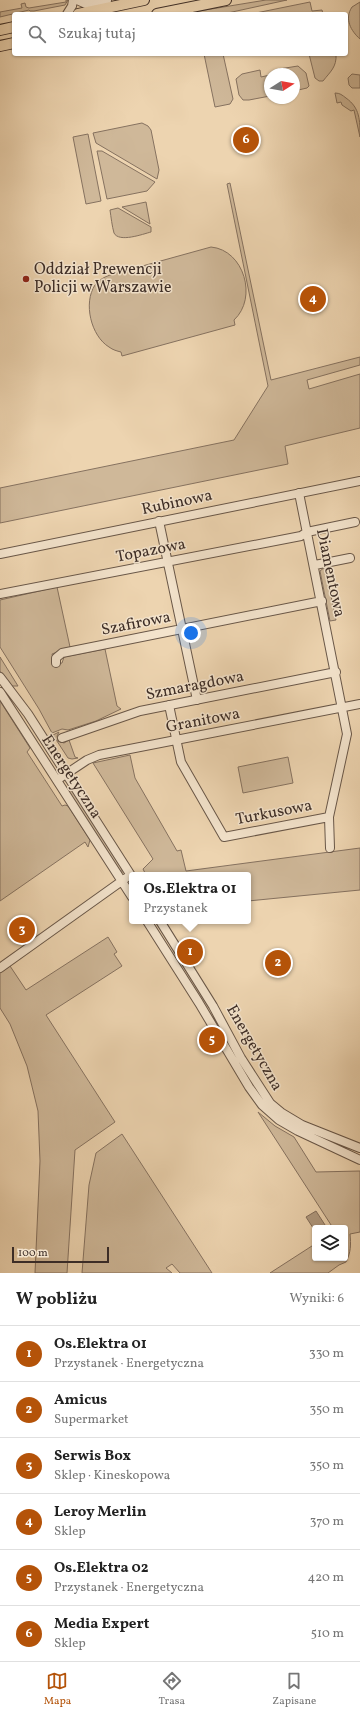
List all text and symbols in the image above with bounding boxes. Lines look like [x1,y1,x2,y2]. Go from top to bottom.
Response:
search box [12,12,348,56]
icon: search [26,23,48,45]
text: Szukaj tutaj [58,24,136,45]
north arrow [264,68,300,104]
pin: 6 [233,125,259,155]
place label: Oddział Prewencji Policji w Warszawie [34,259,172,299]
marker: Oddział Prewencji Policji w Warszawie [21,274,31,284]
pin: 4 [300,284,326,314]
street label: Rubinowa [140,485,214,521]
street label: Diamentowa [310,527,350,619]
street label: Topazowa [114,533,188,569]
street label: Szafirowa [99,606,173,642]
your location [181,623,201,643]
street label: Szmaragdowa [144,666,246,706]
street label: Granitowa [164,703,242,739]
street label: Energetyczna [36,731,106,823]
street label: Turkusowa [234,795,314,831]
popup [129,872,251,924]
text: Os.Elektra 01 [144,879,236,900]
text: Przystanek [144,900,208,918]
pin: 3 [9,915,35,945]
pin: 1 [177,937,203,967]
pin: 2 [265,948,291,978]
street label: Energetyczna [220,1001,288,1095]
pin: 5 [199,1025,225,1055]
map controls [312,1225,348,1261]
button: layers [312,1225,348,1261]
scale bar [12,1245,109,1264]
text: 100 m [18,1246,48,1261]
text: W pobliżu [16,1288,97,1311]
text: Wyniki: 6 [290,1290,344,1308]
text: Os.Elektra 01 [54,1334,147,1355]
text: 1 [26,1345,32,1363]
text: 330 m [309,1345,344,1363]
text: Przystanek · Energetyczna [54,1355,204,1373]
text: Amicus [54,1390,107,1411]
text: 2 [26,1401,32,1419]
text: 350 m [309,1401,344,1419]
text: Supermarket [54,1411,129,1429]
text: Serwis Box [54,1446,131,1467]
text: 3 [26,1457,32,1475]
text: 350 m [309,1457,344,1475]
text: Sklep · Kineskopowa [54,1467,170,1485]
text: Leroy Merlin [54,1502,147,1523]
text: 4 [25,1513,33,1531]
text: 370 m [310,1513,344,1531]
text: Sklep [54,1523,86,1541]
text: Os.Elektra 02 [54,1558,149,1579]
text: 5 [26,1569,32,1587]
text: 420 m [307,1569,344,1587]
text: Przystanek · Energetyczna [54,1579,204,1597]
text: Media Expert [54,1614,149,1635]
text: 6 [25,1625,33,1643]
text: 510 m [311,1625,344,1643]
text: Sklep [54,1635,86,1653]
tab: Mapa [44,1670,71,1709]
tab: Trasa [159,1670,185,1709]
tab: Zapisane [272,1670,316,1709]

